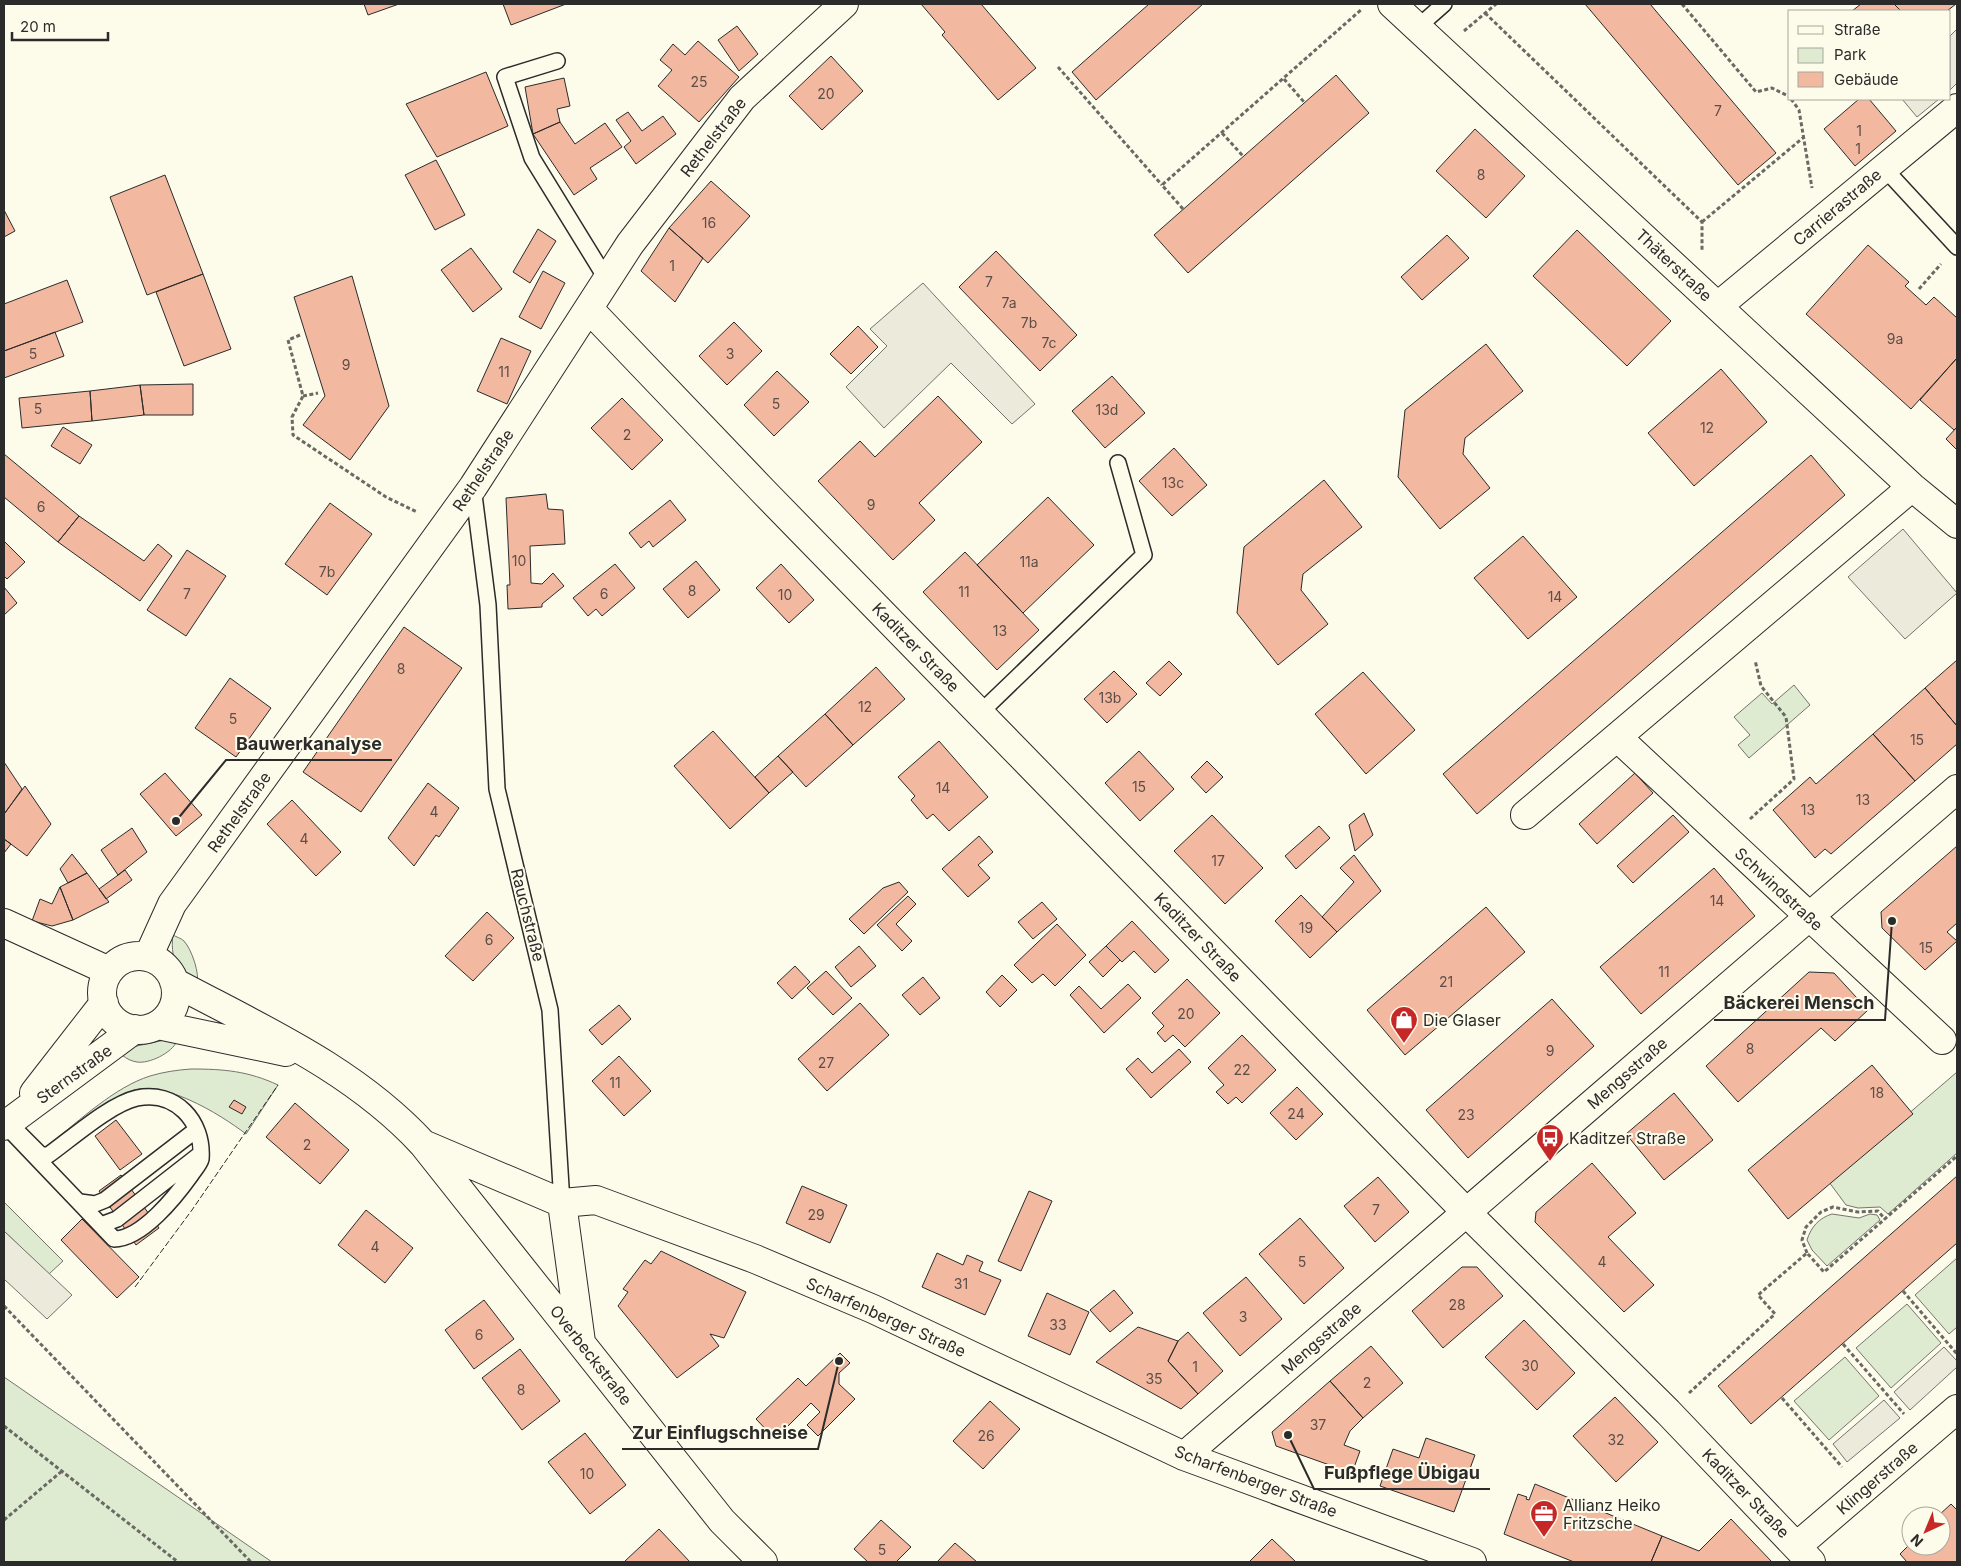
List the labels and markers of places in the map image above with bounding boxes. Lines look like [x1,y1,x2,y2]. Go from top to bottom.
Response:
callout: Bauwerkanalyse [226,727,392,760]
callout: Bäckerei Mensch [1714,987,1885,1020]
shop icon: Die Glaser [1389,1005,1419,1044]
place label: Die Glaser [1423,1010,1501,1030]
bus stop icon: Kaditzer Straße [1535,1123,1565,1162]
place label: Kaditzer Straße [1569,1128,1686,1148]
callout: Zur Einflugschneise [622,1416,818,1449]
callout: Fußpflege Übigau [1314,1456,1490,1489]
place label: Allianz Heiko Fritzsche [1563,1495,1661,1533]
office icon: Allianz Heiko Fritzsche [1529,1499,1559,1538]

